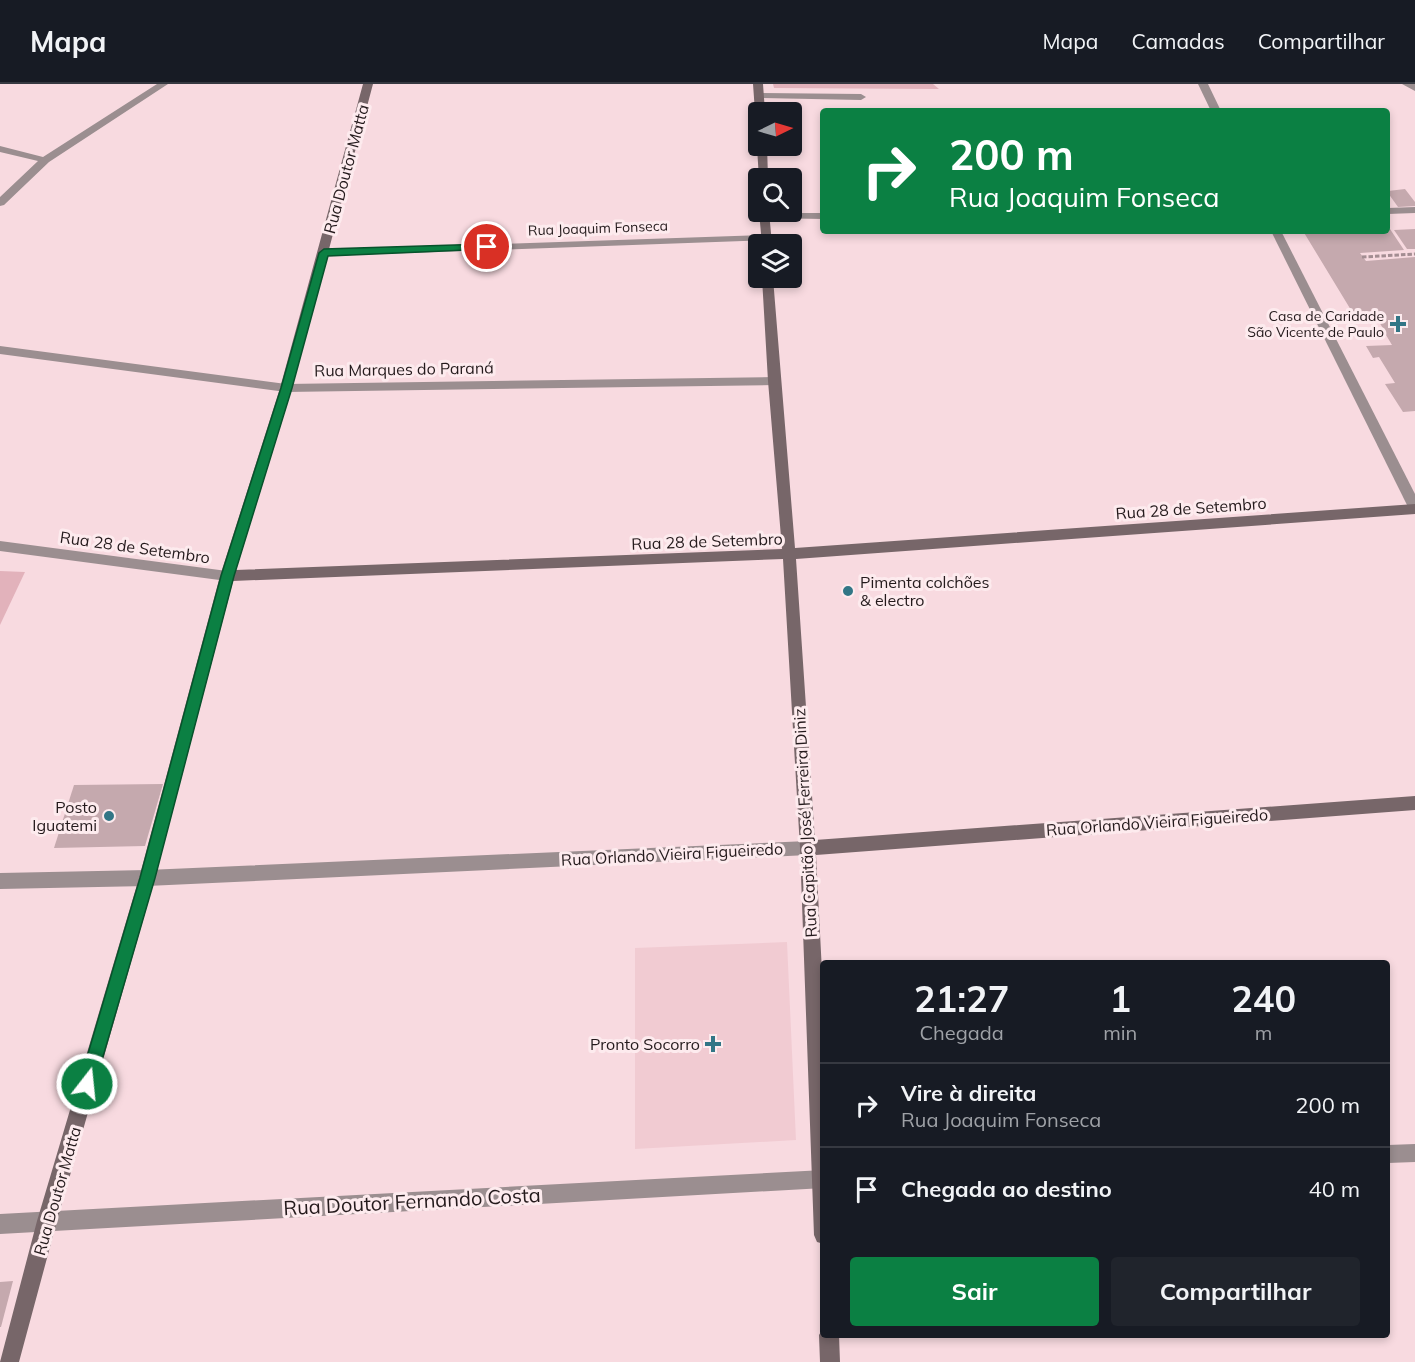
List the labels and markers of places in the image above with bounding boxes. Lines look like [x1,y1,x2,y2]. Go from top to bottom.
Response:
pin [461,221,512,272]
place label: Casa de Caridade São Vicente de Paulo [1247,307,1384,341]
marker: Casa de Caridade São Vicente de Paulo [1389,315,1407,333]
place label: Pimenta colchões & electro [860,572,990,610]
marker: Pimenta colchões & electro [841,584,855,598]
place label: Posto Iguatemi [32,797,97,835]
marker: Posto Iguatemi [102,809,116,823]
place label: Pronto Socorro [590,1034,700,1054]
marker: Pronto Socorro [704,1035,722,1053]

